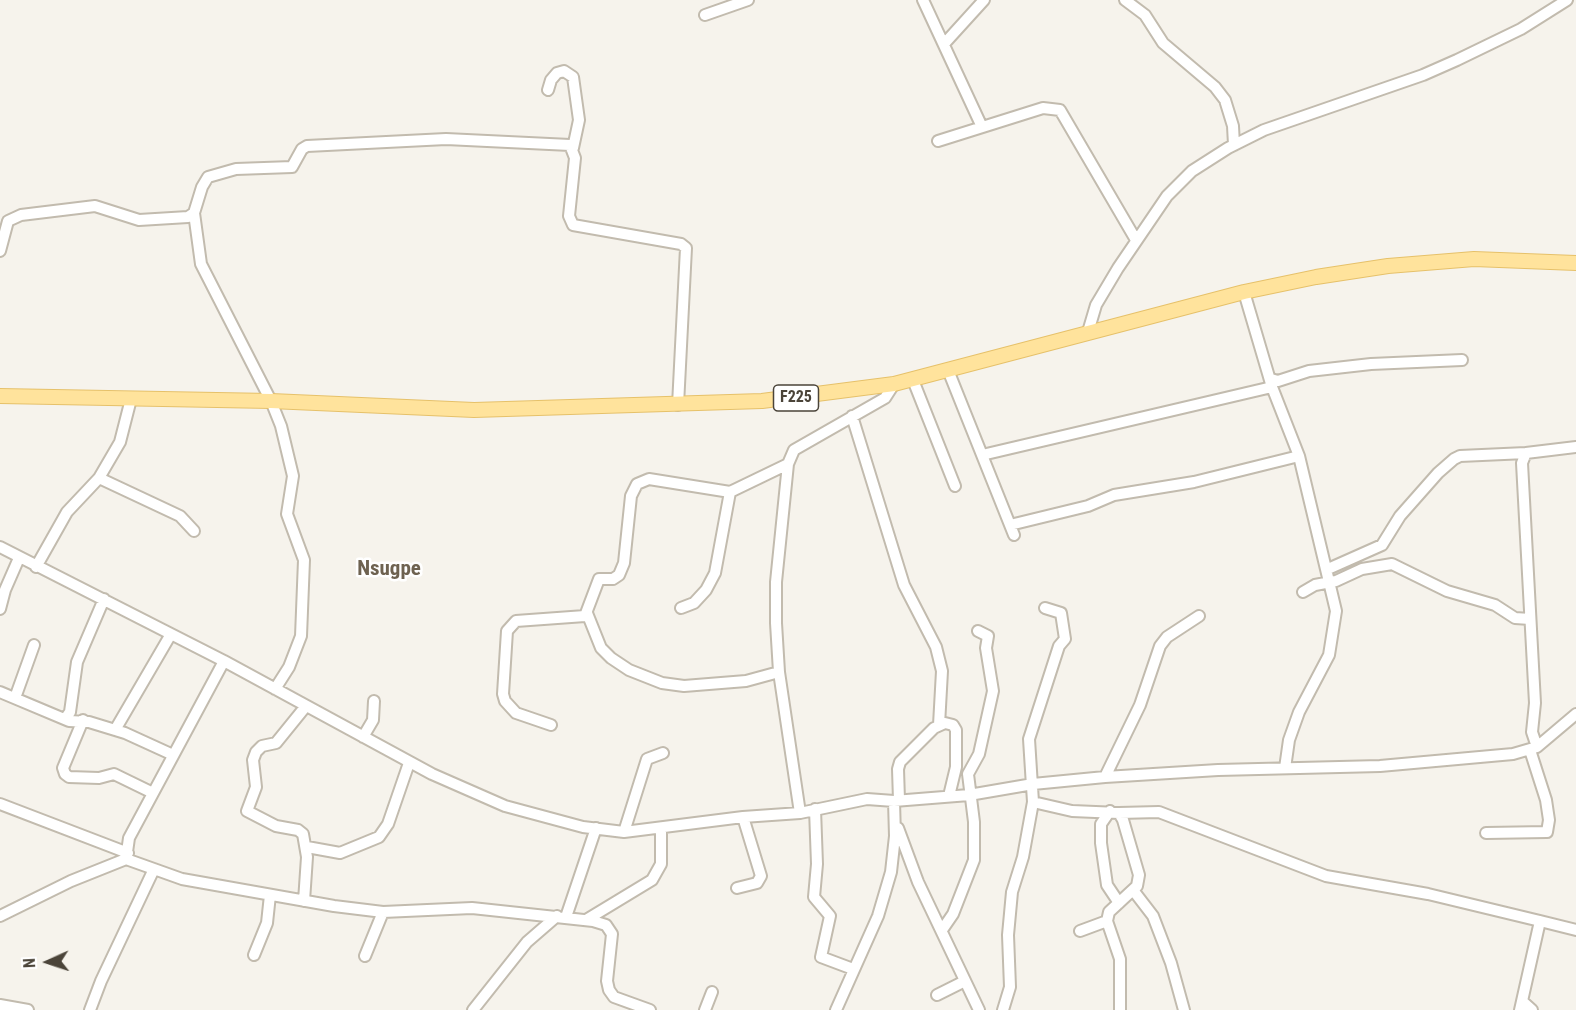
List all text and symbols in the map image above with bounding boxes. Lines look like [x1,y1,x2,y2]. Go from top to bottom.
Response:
road number: F225 [774,385,818,411]
district label: Nsugpe [357,557,421,583]
north arrow [18,932,78,992]
text: N [20,958,39,968]

